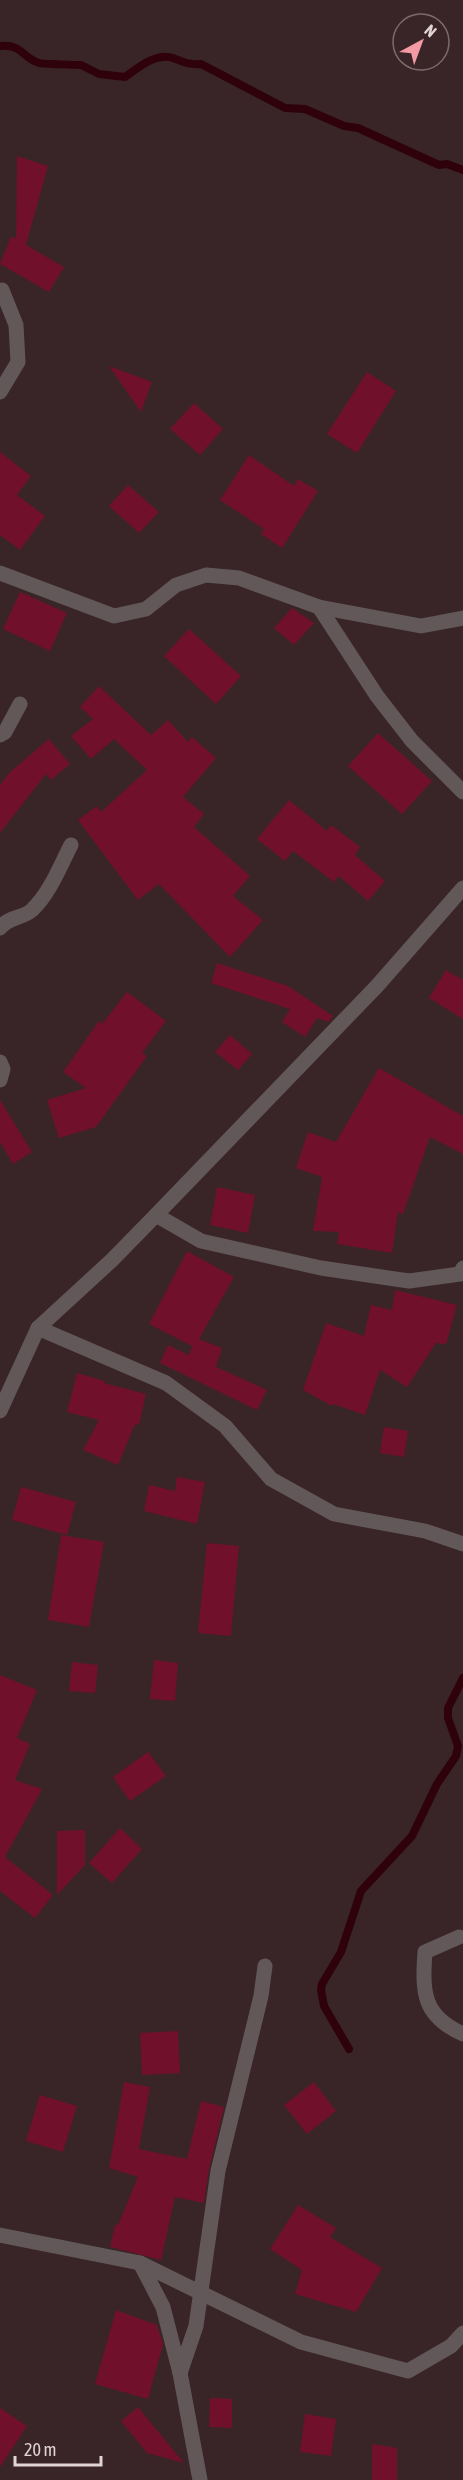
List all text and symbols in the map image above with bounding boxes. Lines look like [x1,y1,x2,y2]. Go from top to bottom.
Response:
north arrow [391,12,451,72]
text: N [421,21,440,41]
scale bar [15,2429,100,2467]
text: 20 m [24,2439,56,2460]

